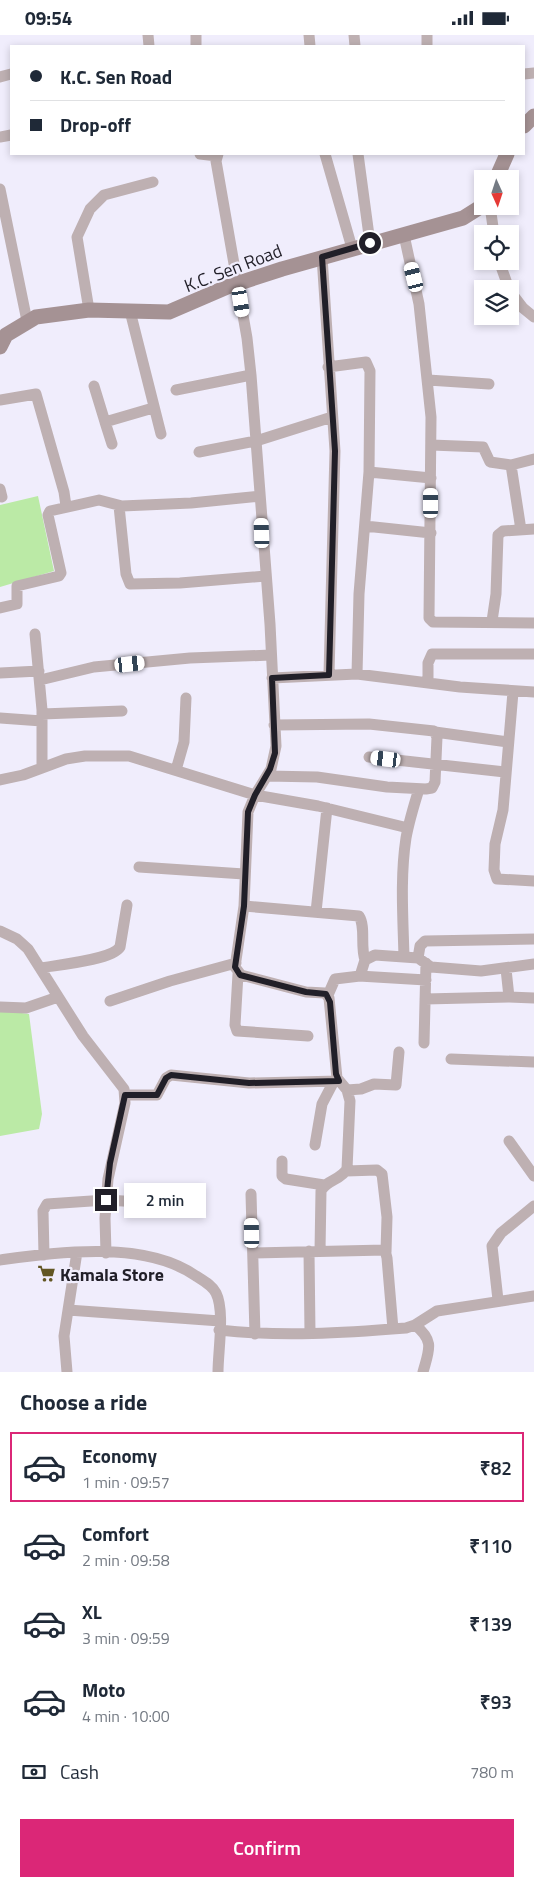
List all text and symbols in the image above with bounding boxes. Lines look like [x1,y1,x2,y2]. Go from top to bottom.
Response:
text: 09:54 [25,3,72,32]
text: K.C. Sen Road [60,62,172,91]
text: Drop-off [60,110,131,139]
north arrow [474,170,519,215]
map controls [474,170,519,325]
button: locate [474,225,519,270]
route start [359,232,381,254]
street label: K.C. Sen Road [180,237,286,299]
car [403,261,424,293]
button: layers [474,280,519,325]
car [231,286,250,318]
car [423,488,438,518]
car [253,518,270,548]
car [114,655,145,673]
car [370,750,401,768]
callout: 2 min [124,1183,206,1217]
text: 2 min [146,1188,184,1212]
route end [95,1189,117,1211]
car [244,1218,259,1248]
place label: Kamala Store [60,1261,164,1288]
supermarket icon: Kamala Store [36,1264,56,1284]
text: Choose a ride [20,1385,147,1419]
text: Economy [82,1441,157,1470]
icon: car [22,1445,67,1490]
text: ₹82 [480,1453,512,1482]
text: 1 min · 09:57 [82,1470,170,1494]
text: Comfort [82,1519,149,1548]
icon: car [22,1523,67,1568]
text: ₹110 [469,1531,512,1560]
text: 2 min · 09:58 [82,1548,170,1572]
text: XL [82,1597,102,1626]
icon: car [22,1601,67,1646]
text: ₹139 [469,1609,512,1638]
text: 3 min · 09:59 [82,1626,170,1650]
text: Moto [82,1675,125,1704]
icon: car [22,1679,67,1724]
text: ₹93 [480,1687,512,1716]
text: 4 min · 10:00 [82,1704,170,1728]
text: Cash [60,1757,99,1786]
icon: cash [20,1758,48,1786]
text: 780 m [470,1760,514,1784]
button: Confirm [20,1819,514,1877]

